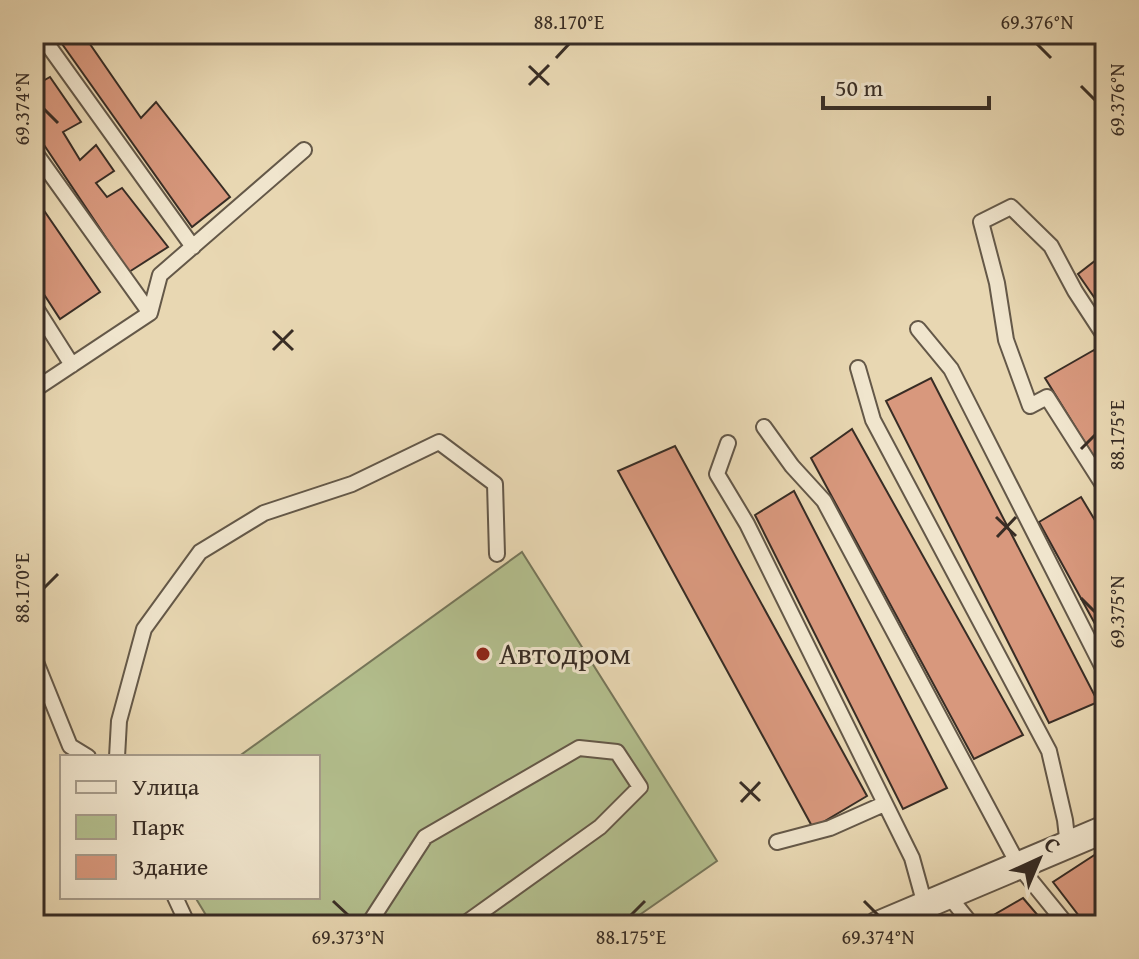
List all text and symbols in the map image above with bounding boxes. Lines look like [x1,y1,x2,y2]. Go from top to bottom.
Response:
text: 88.170°E [534,7,604,36]
text: 69.376°N [1000,7,1074,36]
scale bar [823,60,989,110]
text: 69.376°N [1102,63,1131,137]
text: 50 m [835,70,883,105]
text: 69.374°N [7,72,36,146]
text: 88.175°E [1102,400,1131,470]
text: 88.170°E [7,553,36,623]
text: 69.375°N [1102,575,1131,649]
place label: Автодром [499,631,631,675]
marker: Автодром [474,645,492,663]
legend [60,755,320,899]
text: Улица [132,769,200,804]
text: Парк [132,809,185,844]
north arrow [999,819,1079,899]
text: С [1037,829,1068,860]
text: Здание [132,849,208,884]
text: 69.373°N [311,922,385,951]
text: 88.175°E [596,922,666,951]
text: 69.374°N [841,922,915,951]

